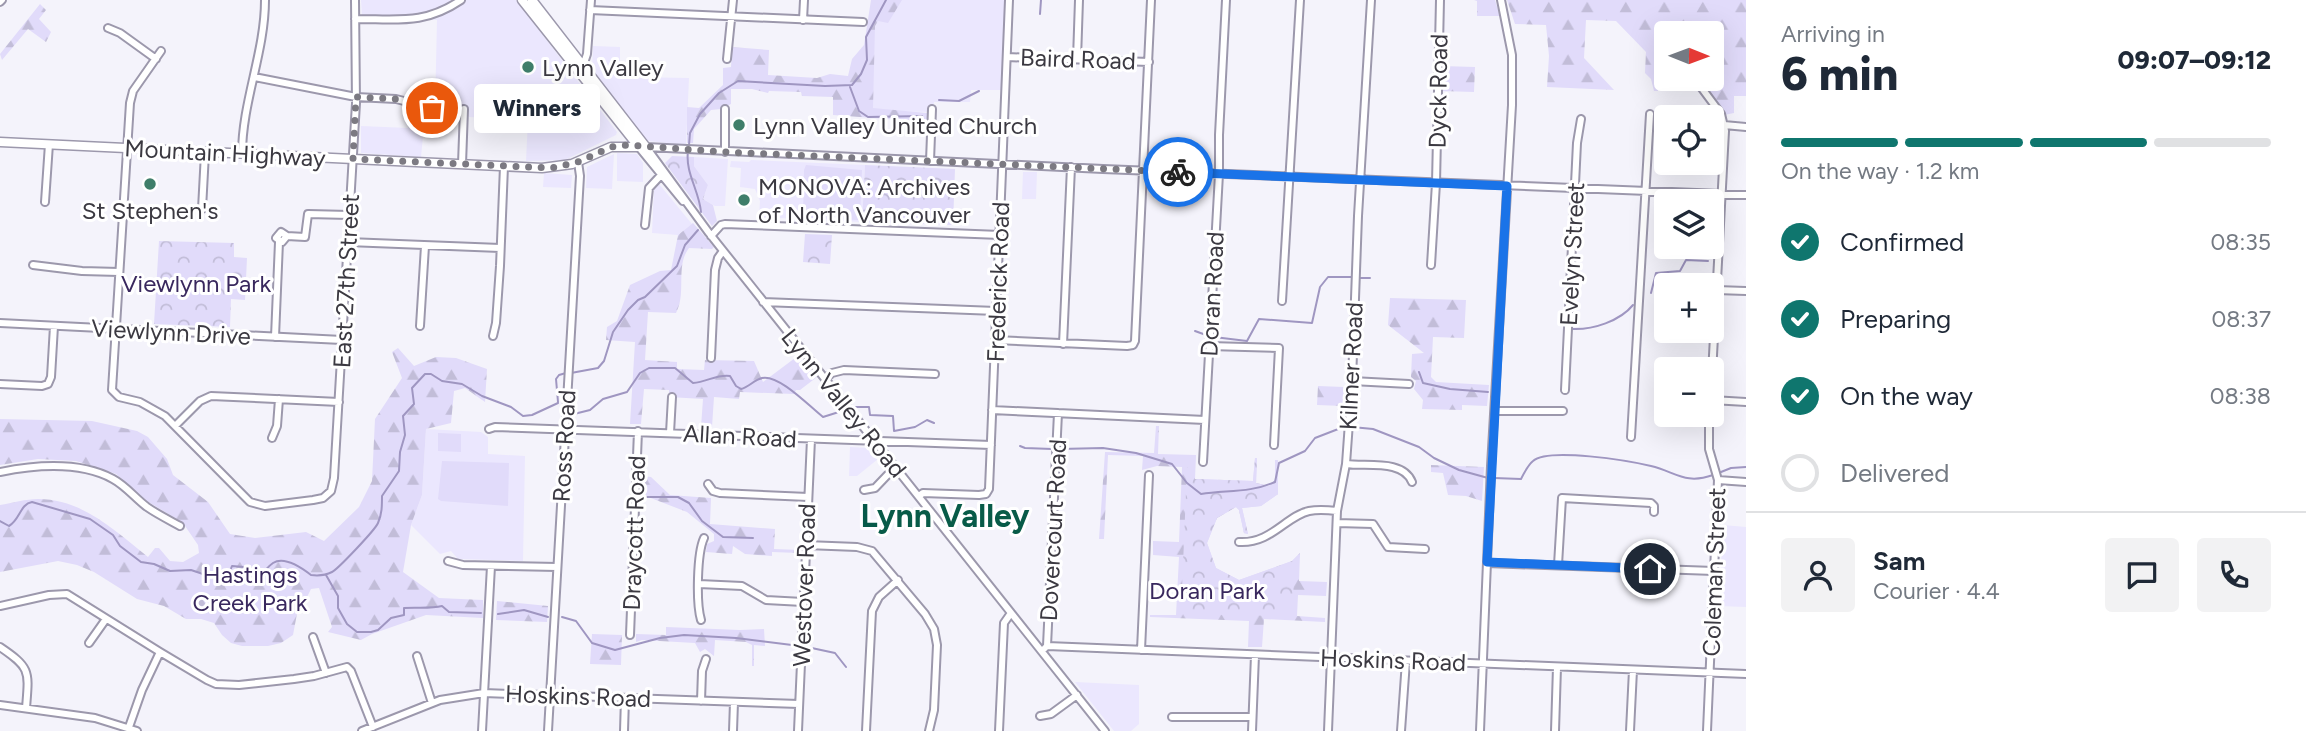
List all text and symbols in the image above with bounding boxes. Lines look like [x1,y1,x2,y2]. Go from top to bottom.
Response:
text: Arriving in [1781,20,1885,48]
north arrow [1654,21,1724,91]
map controls [1654,21,1724,427]
street label: Dyck Road [1423,33,1453,149]
street label: Baird Road [1020,42,1136,76]
text: 09:07–09:12 [2117,44,2271,76]
text: 6 min [1781,46,1898,102]
place label: Lynn Valley [542,53,664,82]
marker: Lynn Valley [520,59,536,75]
pin [402,78,462,138]
callout: Winners [474,84,600,132]
icon: bag [413,89,451,127]
text: Winners [493,94,581,122]
button: locate [1654,105,1724,175]
place label: Lynn Valley United Church [753,111,1037,140]
marker: Lynn Valley United Church [731,117,747,133]
street label: Mountain Highway [124,133,327,173]
courier [1143,137,1213,207]
icon: bike [1159,153,1197,191]
text: On the way · 1.2 km [1781,157,1979,185]
place label: MONOVA: Archives of North Vancouver [758,172,971,229]
marker: St Stephen's [142,176,158,192]
street label: Evelyn Street [1554,181,1590,327]
button: layers [1654,189,1724,259]
marker: MONOVA: Archives of North Vancouver [736,192,752,208]
street label: East 27th Street [327,193,365,369]
place label: St Stephen's [82,196,218,225]
street label: Frederick Road [981,201,1015,363]
icon: check [1781,223,1819,261]
text: Confirmed [1840,226,1964,258]
text: 08:35 [2211,228,2271,256]
street label: Doran Road [1194,231,1230,357]
park label: Viewlynn Park [121,269,271,298]
button: + [1654,273,1724,343]
icon: check [1781,300,1819,338]
street label: Kilmer Road [1333,301,1369,431]
text: Preparing [1840,303,1951,335]
text: 08:37 [2211,305,2271,333]
street label: Viewlynn Drive [90,313,252,351]
street label: Lynn Valley Road [775,323,913,483]
button: − [1654,357,1724,427]
icon: check [1781,377,1819,415]
text: On the way [1840,380,1973,412]
text: 08:38 [2210,382,2271,410]
street label: Ross Road [547,389,581,503]
street label: Allan Road [683,419,797,453]
street label: Dovercourt Road [1034,438,1072,622]
street label: Draycott Road [617,455,651,611]
text: Delivered [1840,457,1949,489]
street label: Coleman Street [1697,487,1731,657]
district label: Lynn Valley [860,497,1030,535]
street label: Westover Road [787,503,821,667]
button: person [1781,538,1855,612]
button: chat [2105,538,2179,612]
button: phone [2197,538,2271,612]
pin [1620,539,1680,599]
text: Sam [1873,545,1925,577]
icon: home [1631,550,1669,588]
park label: Hastings Creek Park [193,560,308,617]
park label: Doran Park [1149,576,1265,605]
text: Courier · 4.4 [1873,577,2000,605]
street label: Hoskins Road [1319,643,1467,677]
street label: Hoskins Road [504,679,652,713]

